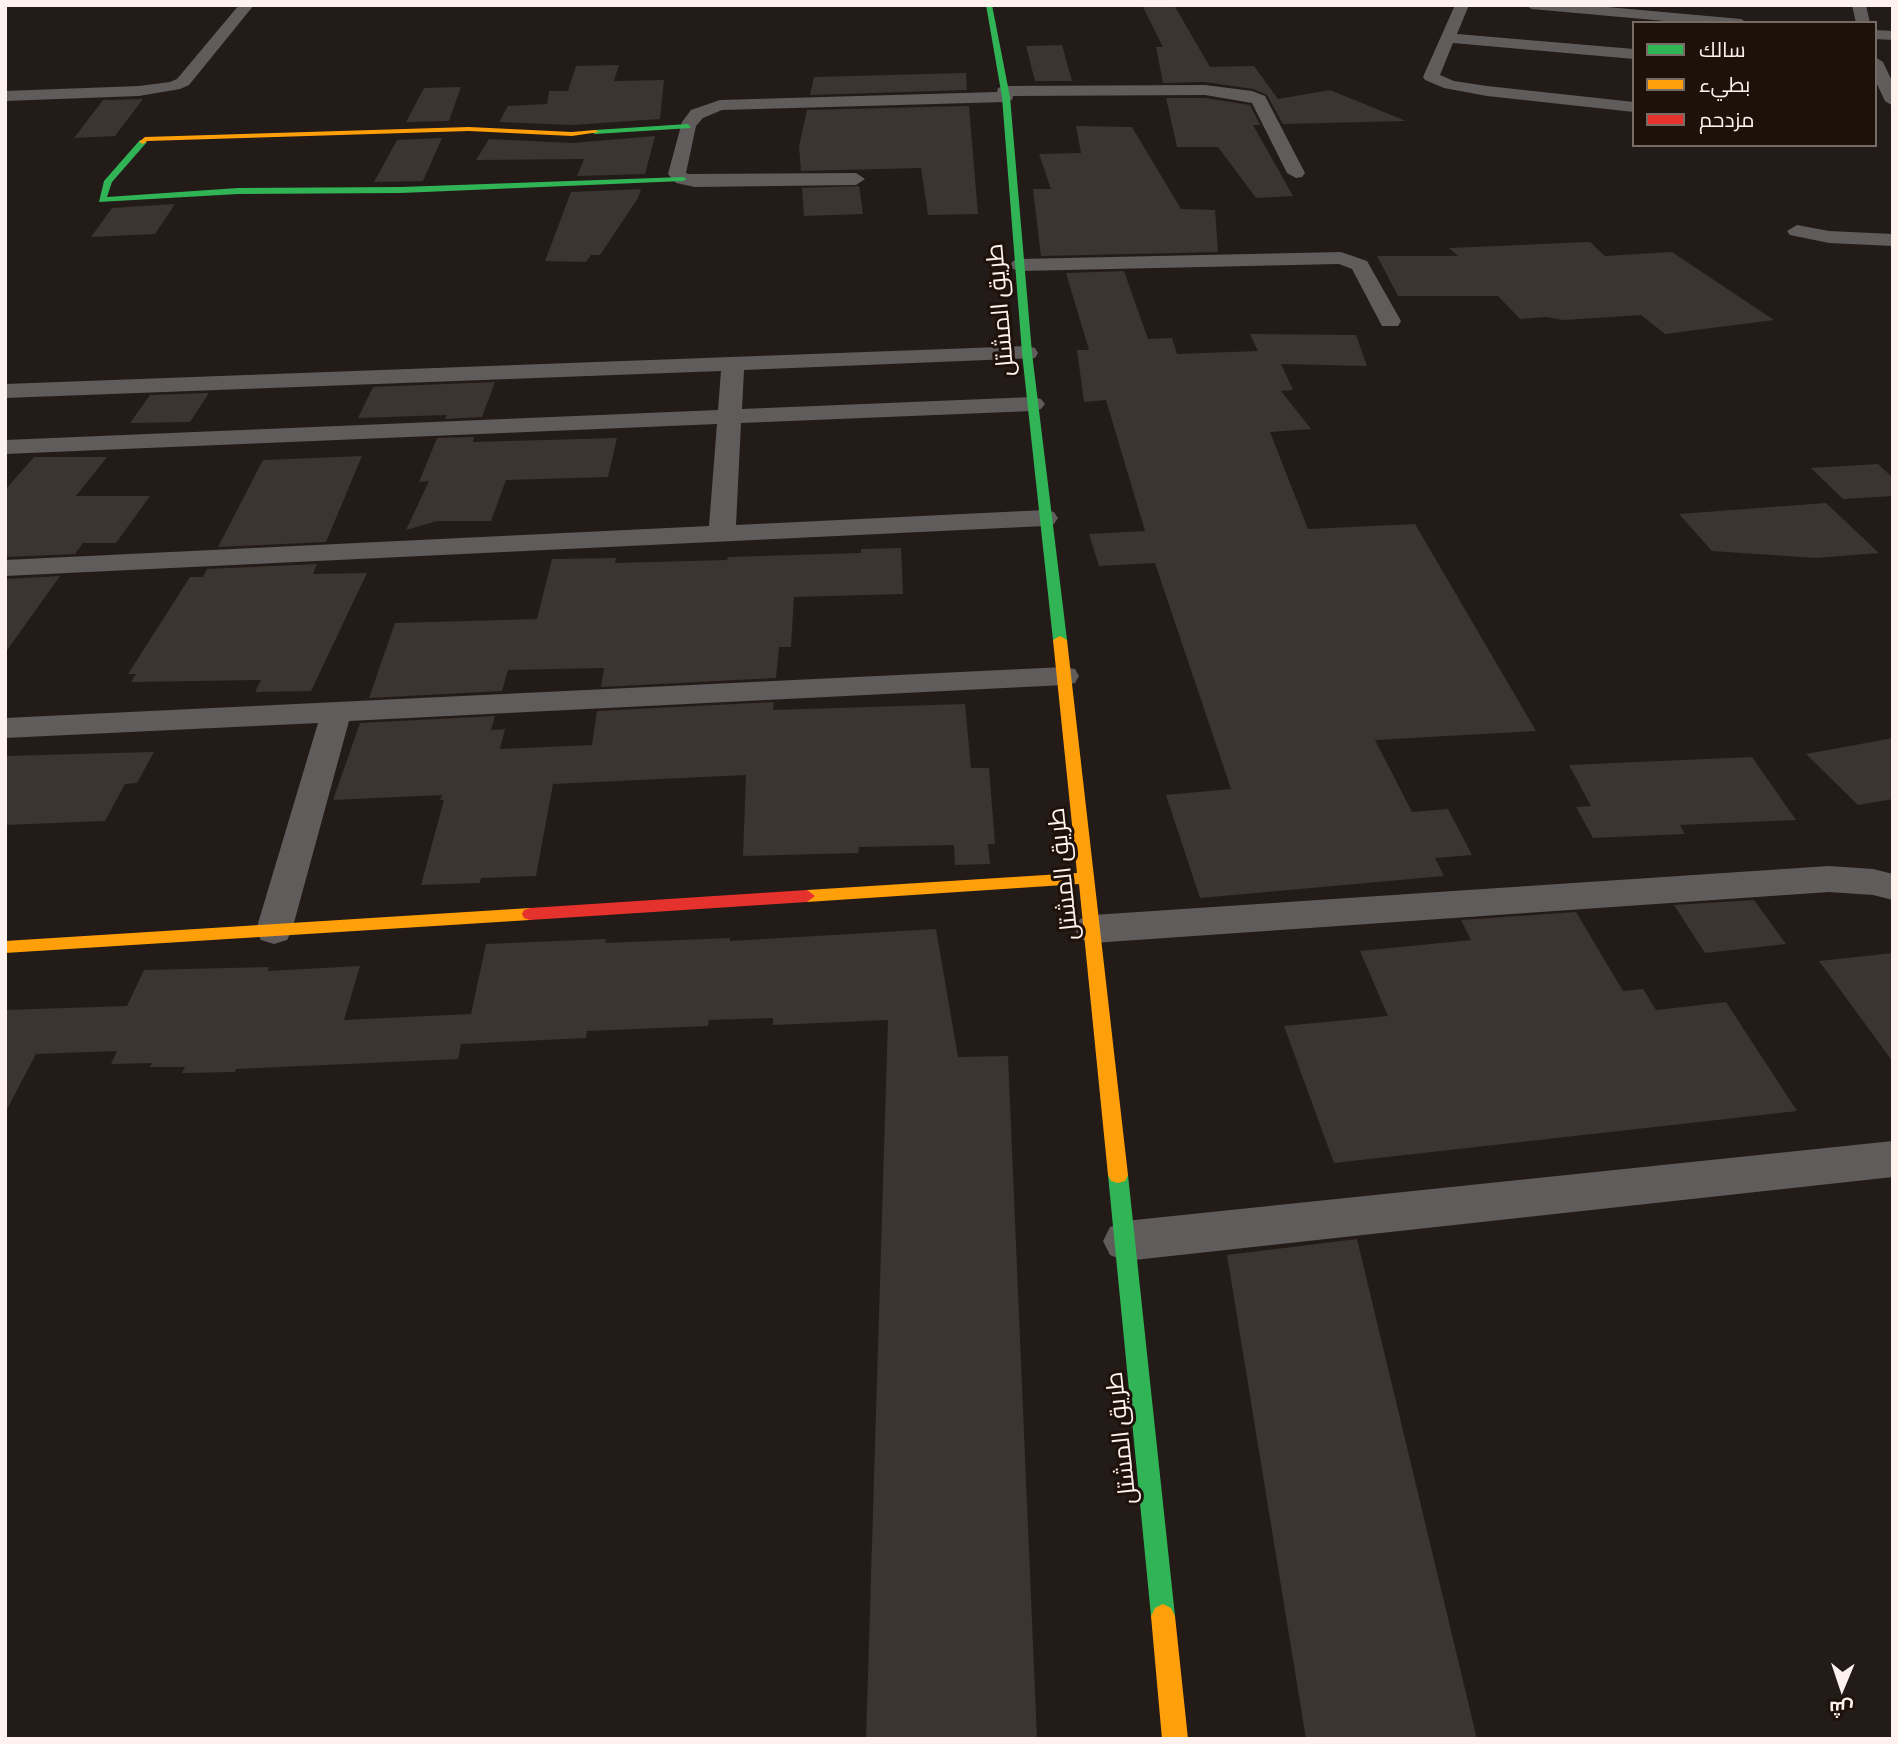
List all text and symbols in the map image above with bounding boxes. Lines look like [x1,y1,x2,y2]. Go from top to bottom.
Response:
legend [1632,21,1877,147]
text: سالك [1699,35,1746,63]
text: بطيء [1699,70,1750,98]
text: مزدحم [1699,105,1754,133]
street label: طريق المشتل [981,242,1021,378]
street label: طريق المشتل [1043,806,1085,942]
street label: طريق المشتل [1101,1370,1143,1506]
north arrow [1807,1653,1877,1723]
text: ش [1829,1696,1854,1722]

